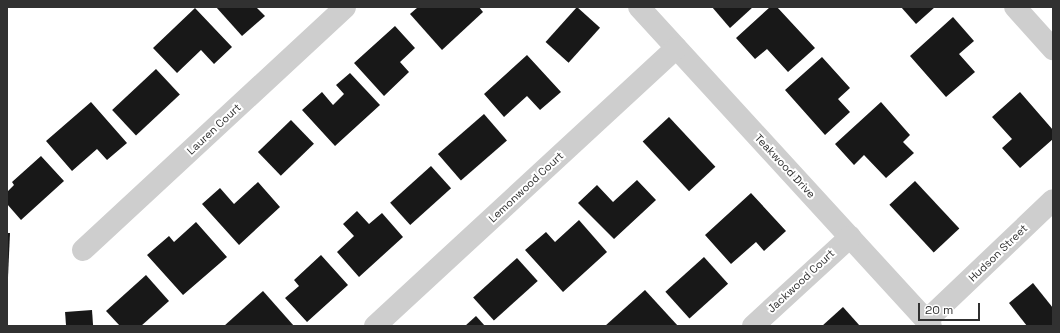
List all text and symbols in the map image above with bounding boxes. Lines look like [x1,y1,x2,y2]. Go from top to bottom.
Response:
street label: Lauren Court [184,101,244,157]
street label: Teakwood Drive [752,131,818,201]
street label: Lemonwood Court [486,149,566,225]
street label: Hudson Street [966,222,1030,284]
street label: Jackwood Court [765,247,837,315]
scale bar [920,295,982,321]
text: 20 m [925,302,953,318]

